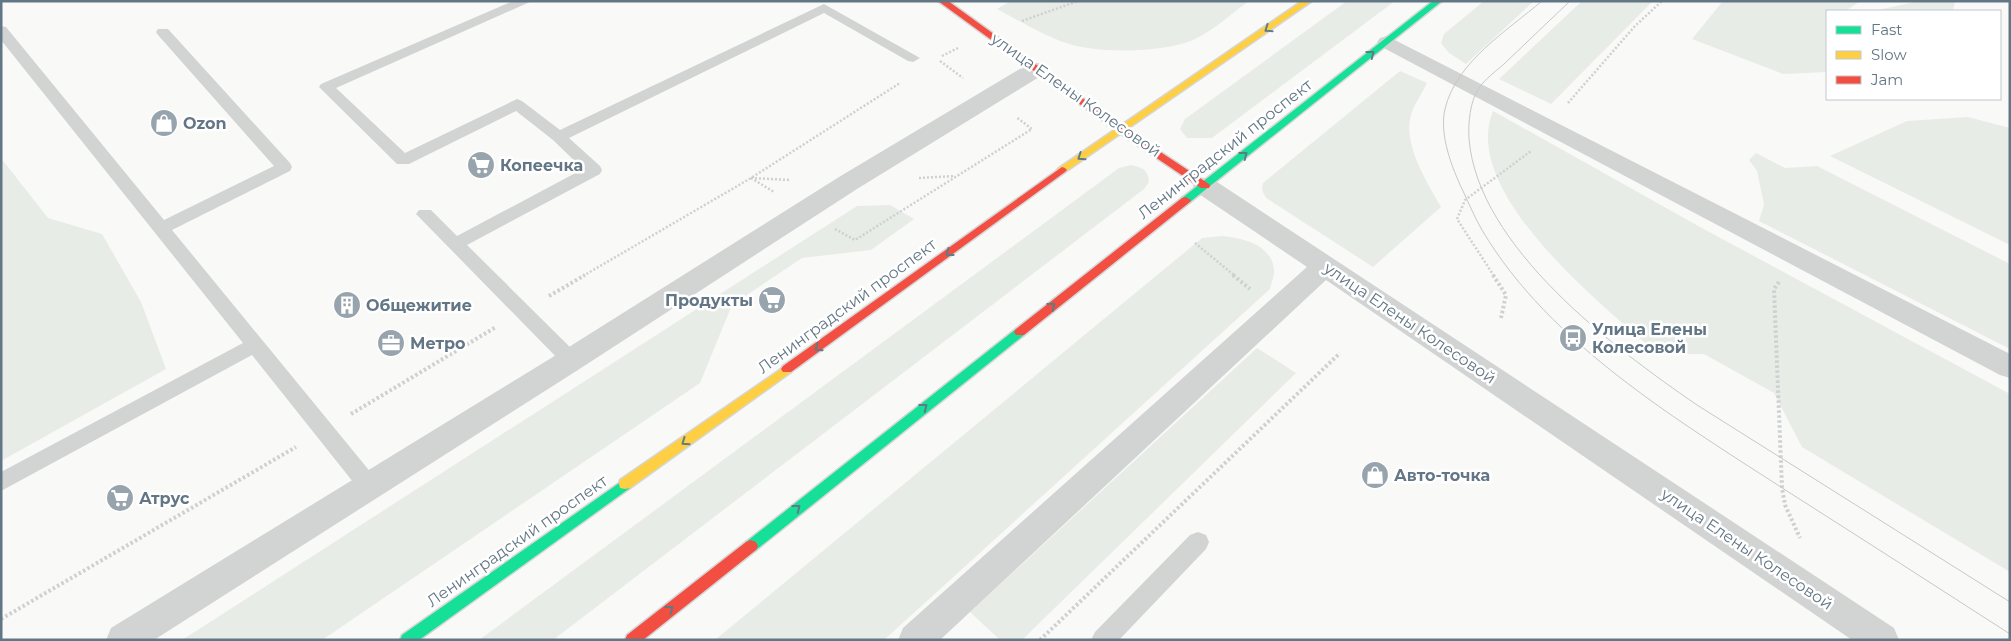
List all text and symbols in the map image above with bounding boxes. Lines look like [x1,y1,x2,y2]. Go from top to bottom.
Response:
legend [1826,10,2001,100]
text: Fast [1871,20,1902,39]
one-way arrow [1264,23,1274,32]
street label: улица Елены Колесовой [987,28,1165,161]
text: Slow [1871,45,1907,64]
one-way arrow [1365,52,1374,60]
text: Jam [1870,70,1903,89]
street label: Ленинградский проспект [1134,75,1316,223]
shop icon: Ozon [149,108,179,138]
place label: Ozon [183,114,227,133]
supermarket icon: Копеечка [466,150,496,180]
one-way arrow [1077,151,1087,160]
one-way arrow [1238,152,1247,161]
place label: Копеечка [500,156,583,175]
street label: Ленинградский проспект [754,235,940,377]
one-way arrow [946,247,955,255]
street label: улица Елены Колесовой [1320,258,1499,388]
supermarket icon: Продукты [757,285,787,315]
building icon: Общежитие [332,290,362,320]
place label: Продукты [665,291,753,310]
place label: Общежитие [366,296,472,315]
one-way arrow [1046,303,1055,312]
place label: Улица Елены Колесовой [1592,320,1707,357]
bus stop icon: Улица Елены Колесовой [1558,323,1588,353]
office icon: Метро [376,328,406,358]
place label: Метро [410,334,466,353]
one-way arrow [814,342,824,351]
one-way arrow [918,405,927,413]
one-way arrow [681,436,691,445]
shop icon: Авто-точка [1360,460,1390,490]
place label: Авто-точка [1394,466,1490,485]
street label: Ленинградский проспект [423,471,611,611]
supermarket icon: Атрус [105,483,135,513]
street label: улица Елены Колесовой [1657,484,1836,614]
place label: Атрус [139,489,190,508]
one-way arrow [791,506,800,514]
one-way arrow [664,607,673,615]

